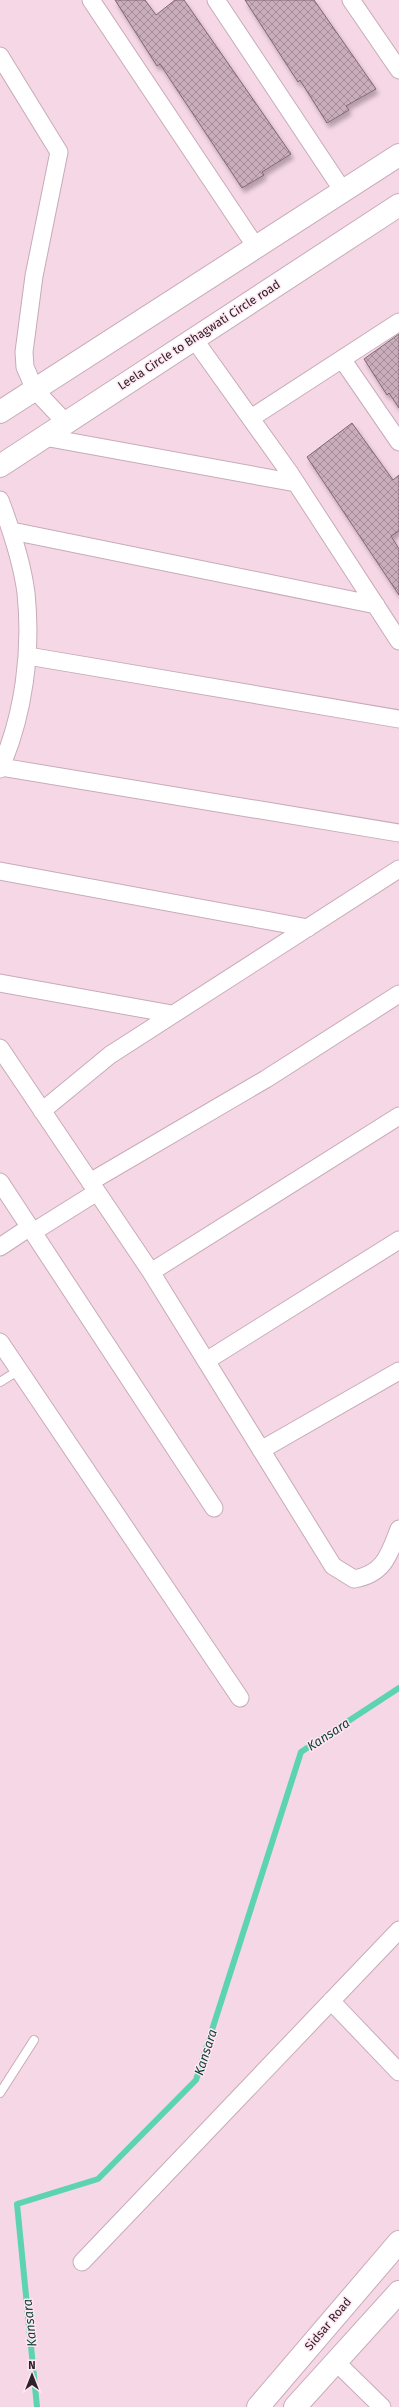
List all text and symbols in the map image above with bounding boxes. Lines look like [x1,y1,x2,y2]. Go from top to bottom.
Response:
street label: Leela Circle to Bhagwati Circle road [115,277,283,393]
water label: Kansara [304,1715,352,1754]
water label: Kansara [191,2027,220,2077]
street label: Sidsar Road [302,2295,354,2353]
water label: Kansara [20,2298,39,2347]
north arrow [12,2355,52,2395]
text: N [28,2359,36,2372]

